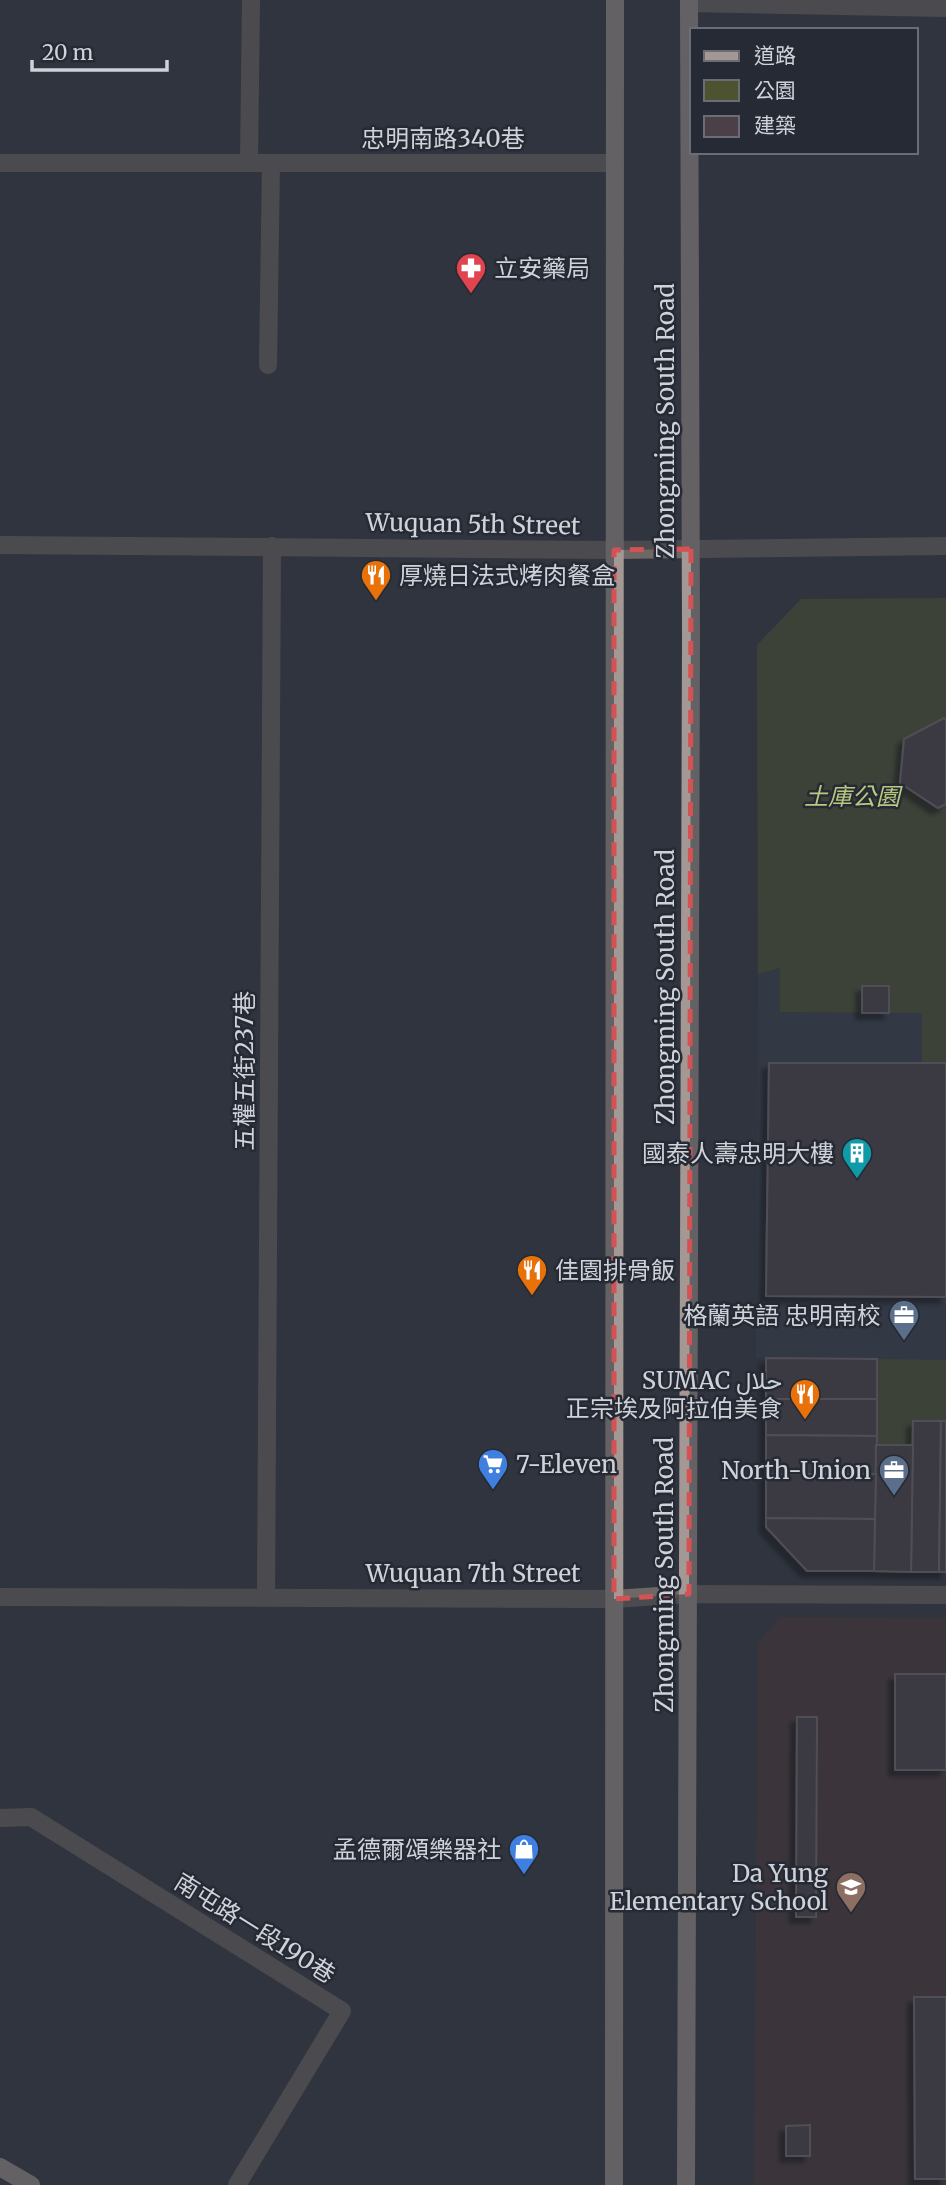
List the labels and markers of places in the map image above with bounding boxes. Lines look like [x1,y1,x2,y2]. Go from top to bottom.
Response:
pharmacy icon: 立安藥局 [454,251,488,295]
place label: 立安藥局 [494,253,590,284]
restaurant icon: 厚燒日法式烤肉餐盒 [359,558,393,602]
place label: 厚燒日法式烤肉餐盒 [399,560,615,591]
building icon: 國泰人壽忠明大樓 [840,1136,874,1180]
place label: 國泰人壽忠明大樓 [642,1138,834,1169]
restaurant icon: 佳園排骨飯 [515,1253,549,1297]
place label: 佳園排骨飯 [555,1255,675,1286]
office icon: 格蘭英語 忠明南校 [887,1298,921,1342]
place label: 格蘭英語 忠明南校 [683,1300,881,1331]
place label: SUMAC حلال 正宗埃及阿拉伯美食 [566,1365,782,1424]
restaurant icon: SUMAC حلال 正宗埃及阿拉伯美食 [788,1377,822,1421]
supermarket icon: 7-Eleven [476,1447,510,1491]
place label: 7-Eleven [516,1449,617,1480]
office icon: North-Union [877,1453,911,1497]
place label: North-Union [721,1455,871,1486]
shop icon: 孟德爾頌樂器社 [507,1832,541,1876]
place label: 孟德爾頌樂器社 [333,1834,501,1865]
place label: Da Yung Elementary School [609,1858,828,1917]
school or university icon: Da Yung Elementary School [834,1870,868,1914]

